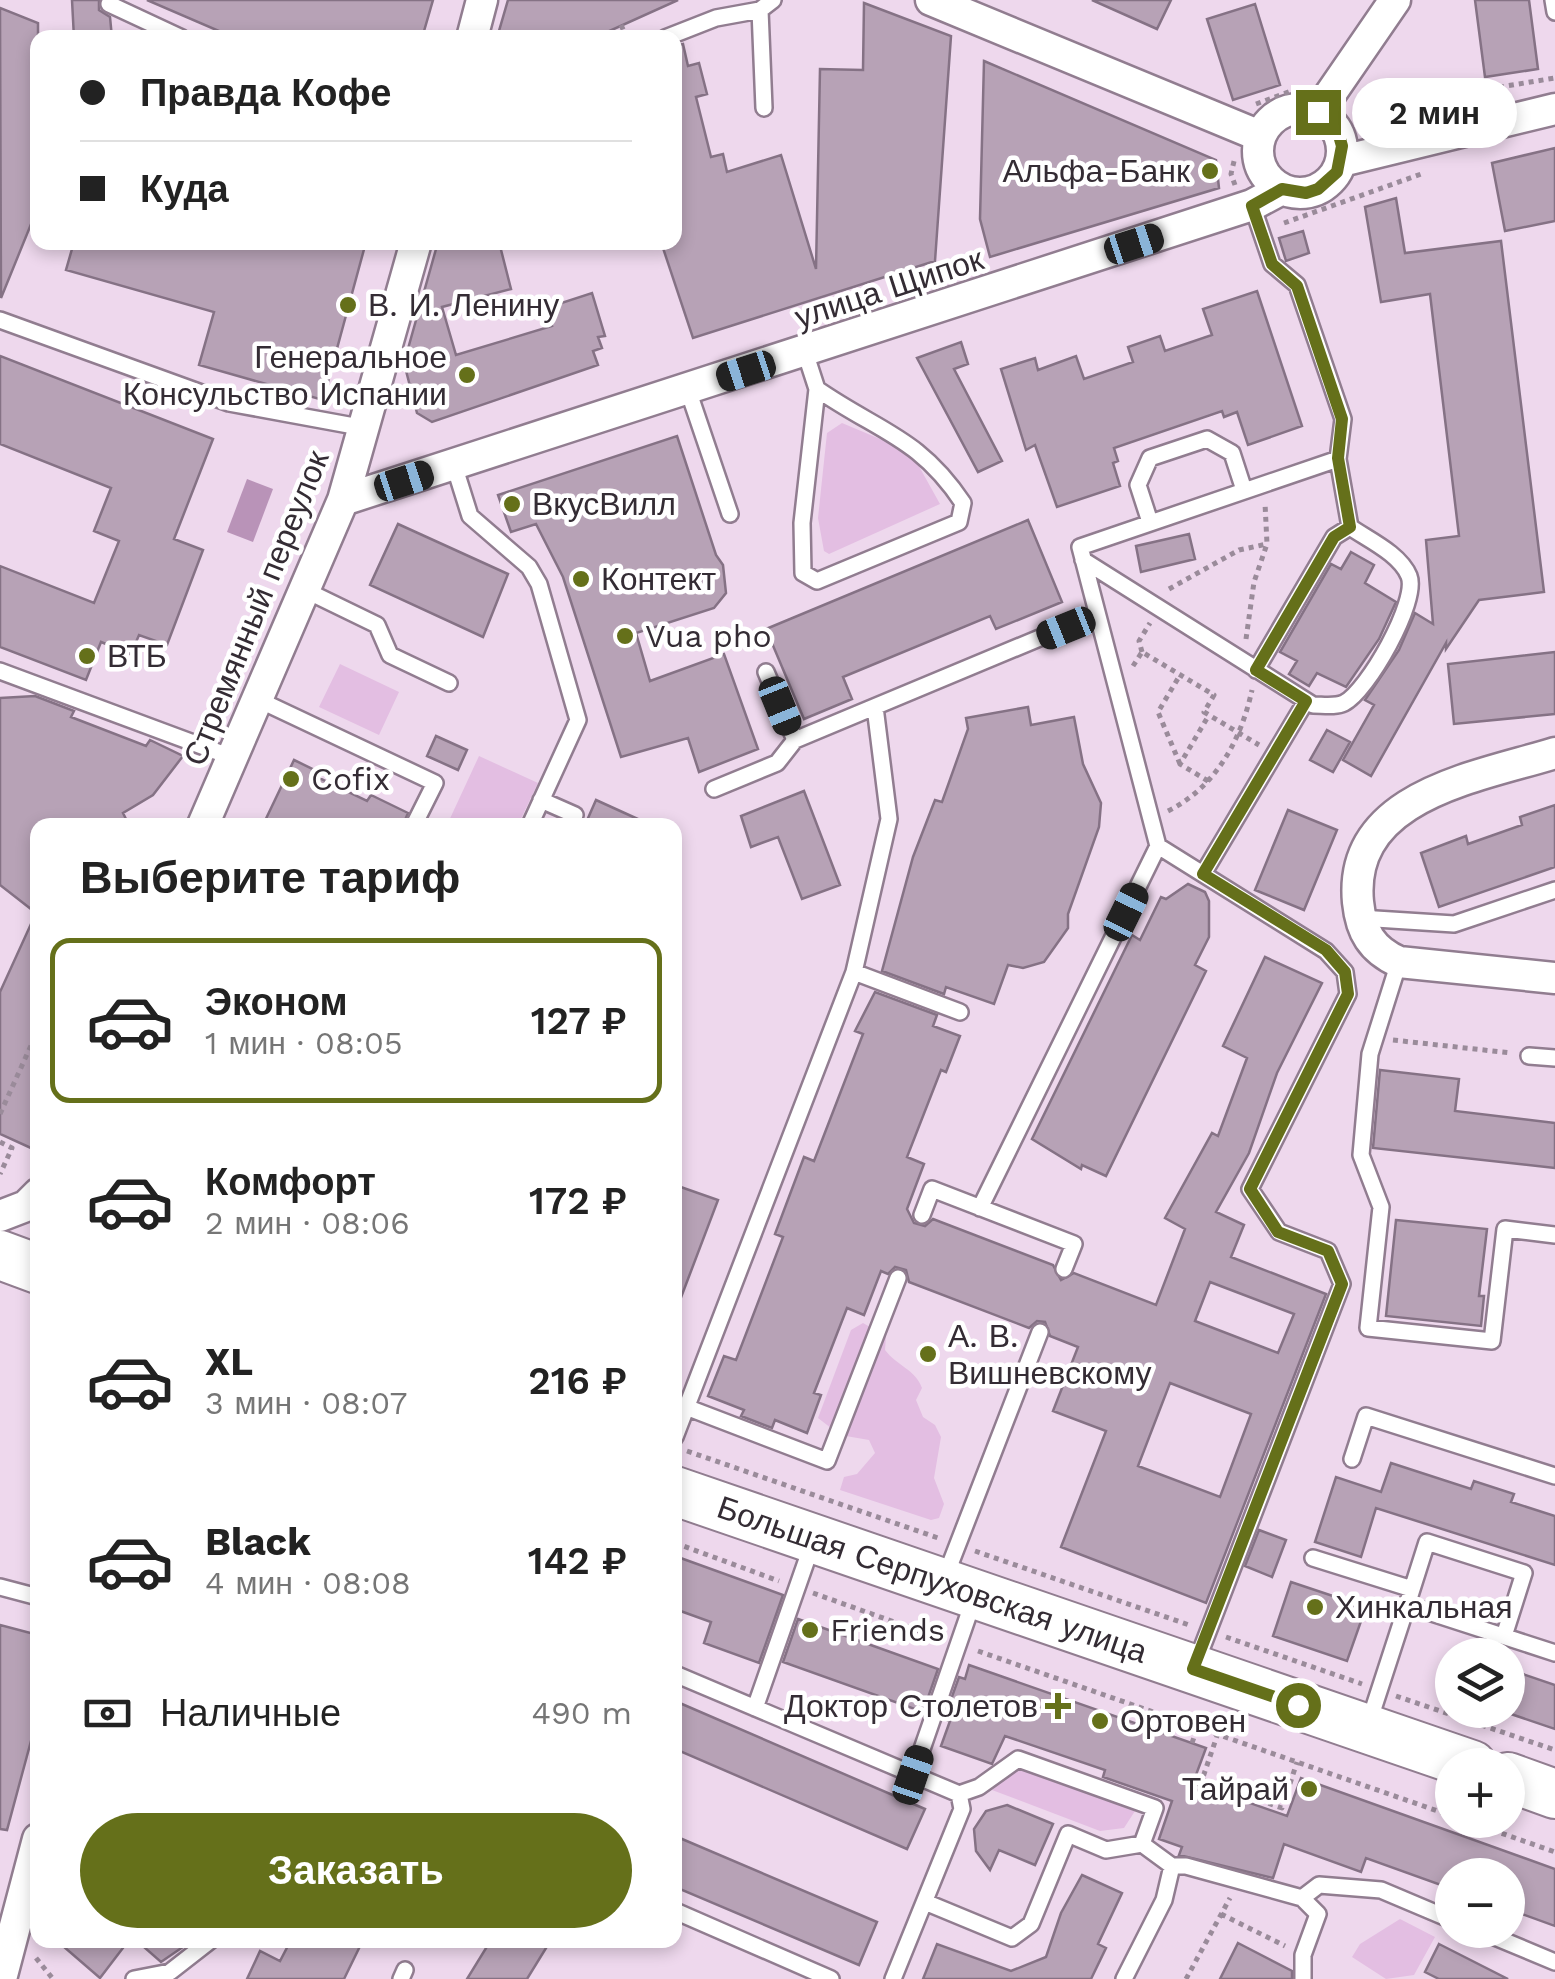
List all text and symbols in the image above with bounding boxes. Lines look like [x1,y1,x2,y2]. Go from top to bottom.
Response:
text: Правда Кофе [140,71,391,115]
callout: 2 мин [1353,77,1518,147]
route end [1296,90,1341,135]
text: 2 мин [1389,94,1480,132]
place label: Альфа-Банк [1002,152,1191,190]
marker: Альфа-Банк [1199,160,1221,182]
text: Куда [140,167,229,211]
car [1101,220,1167,268]
street label: улица Щипок [790,239,989,336]
place label: В. И. Ленину [368,286,559,324]
marker: В. И. Ленину [337,294,359,316]
place label: Генеральное Консульство Испании [123,338,447,413]
car [713,347,779,395]
marker: Генеральное Консульство Испании [456,364,478,386]
street label: Стремянный переулок [175,444,337,771]
car [371,457,437,505]
place label: ВкусВилл [532,485,676,523]
marker: ВкусВилл [501,493,523,515]
place label: Контект [601,560,717,598]
marker: Контект [570,568,592,590]
car [1033,603,1099,653]
place label: Vua pho [645,617,772,655]
marker: Vua pho [614,625,636,647]
place label: ВТБ [107,637,167,675]
marker: ВТБ [76,645,98,667]
car [755,673,805,739]
place label: Cofix [311,760,390,798]
marker: Cofix [280,768,302,790]
text: Выберите тариф [80,851,460,904]
car [1099,878,1153,946]
icon: car [85,976,175,1066]
text: Эконом [205,980,348,1024]
text: 127 ₽ [531,999,627,1043]
text: 1 мин · 08:05 [205,1024,403,1062]
icon: car [85,1156,175,1246]
text: Комфорт [205,1160,376,1204]
text: 172 ₽ [529,1179,627,1223]
text: 2 мин · 08:06 [205,1204,410,1242]
place label: А. В. Вишневскому [948,1317,1152,1392]
icon: car [85,1336,175,1426]
text: XL [205,1340,253,1384]
marker: А. В. Вишневскому [917,1343,939,1365]
text: 216 ₽ [528,1359,627,1403]
text: 3 мин · 08:07 [205,1384,407,1422]
street label: Большая Серпуховская улица [712,1488,1152,1671]
icon: car [85,1516,175,1606]
text: Black [205,1520,311,1564]
text: 142 ₽ [528,1539,627,1583]
text: 4 мин · 08:08 [205,1564,411,1602]
place label: Хинкальная [1335,1588,1513,1626]
marker: Хинкальная [1304,1596,1326,1618]
place label: Friends [830,1611,945,1649]
marker: Friends [799,1619,821,1641]
map controls [1435,1638,1525,1948]
button: layers [1435,1638,1525,1728]
route start [1276,1683,1321,1728]
icon: cash [80,1686,135,1741]
place label: Доктор Столетов [784,1687,1038,1725]
text: Наличные [160,1691,341,1735]
text: 490 m [531,1694,632,1732]
marker: Доктор Столетов [1047,1695,1069,1717]
place label: Ортовен [1120,1702,1246,1740]
marker: Ортовен [1089,1710,1111,1732]
car [889,1742,937,1808]
button: + [1435,1748,1525,1838]
place label: Тайрай [1182,1770,1289,1808]
marker: Тайрай [1298,1778,1320,1800]
button: Заказать [80,1813,632,1928]
button: − [1435,1858,1525,1948]

